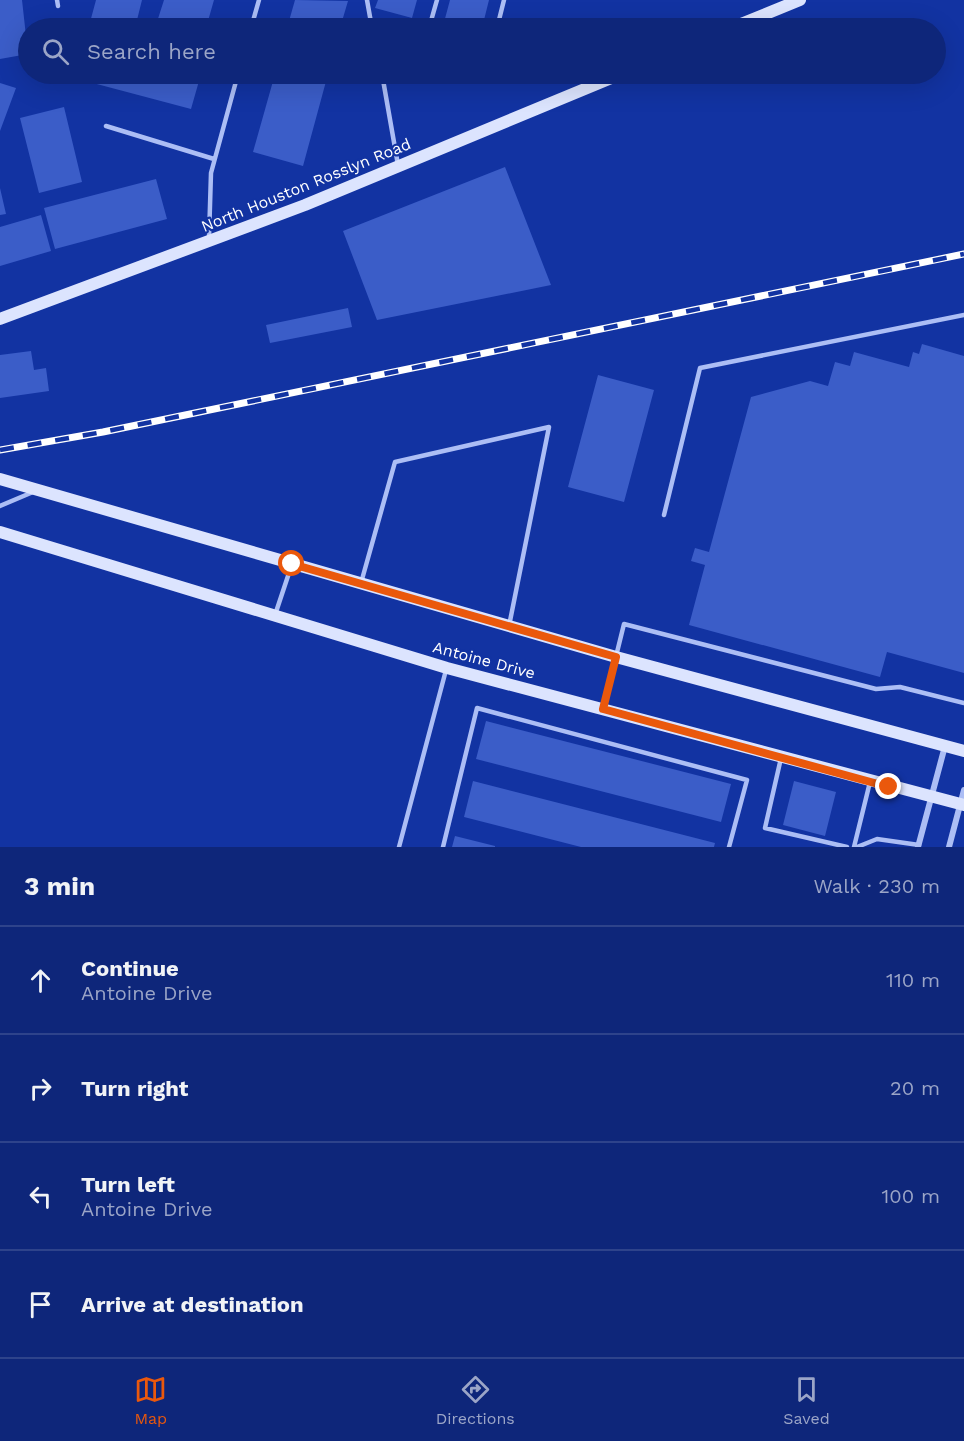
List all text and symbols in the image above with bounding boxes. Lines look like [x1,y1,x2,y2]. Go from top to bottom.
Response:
search box [18,18,946,84]
icon: search [39,35,72,68]
text: Search here [87,39,216,64]
street label: North Houston Rosslyn Road [198,134,414,236]
route start [278,550,304,576]
street label: Antoine Drive [431,637,537,683]
route end [875,773,901,799]
text: 3 min [24,871,95,901]
text: Walk · 230 m [813,874,940,898]
text: Continue [81,956,179,981]
icon: ahead [24,964,57,997]
text: 110 m [886,968,940,992]
text: Antoine Drive [81,981,213,1005]
icon: right [24,1072,57,1105]
text: Turn right [81,1076,188,1101]
text: 20 m [890,1076,940,1100]
text: Turn left [81,1172,175,1197]
icon: left [24,1180,57,1213]
text: 100 m [881,1184,940,1208]
text: Antoine Drive [81,1197,213,1221]
icon: arrive [24,1288,57,1321]
text: Arrive at destination [81,1292,304,1317]
tab: Map [134,1373,167,1428]
tab: Directions [436,1373,515,1428]
tab: Saved [783,1373,830,1428]

